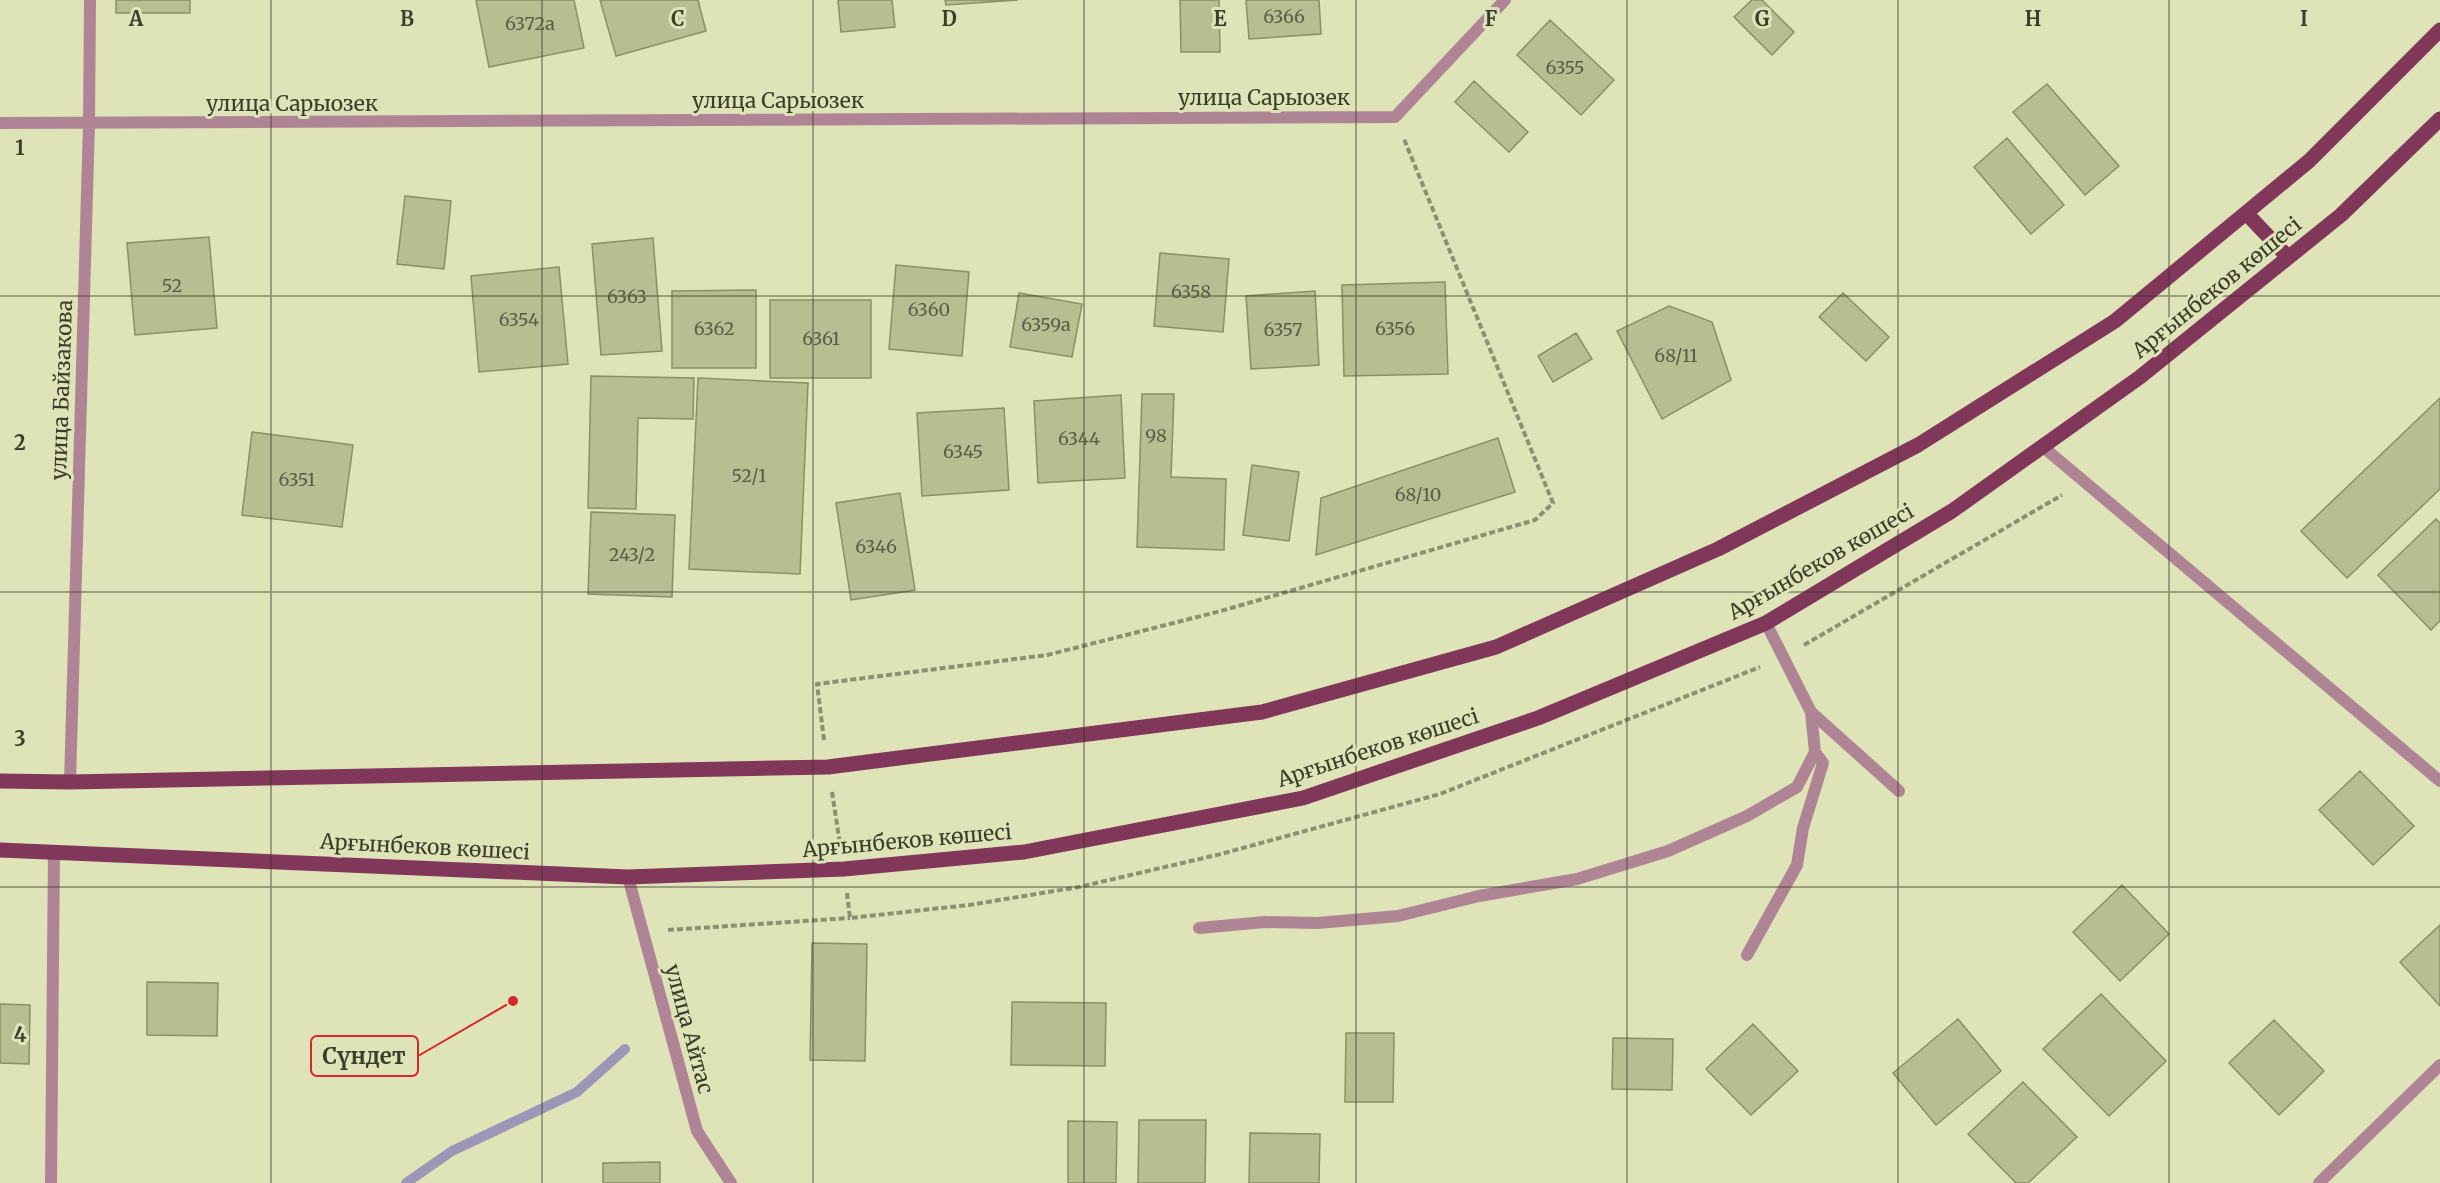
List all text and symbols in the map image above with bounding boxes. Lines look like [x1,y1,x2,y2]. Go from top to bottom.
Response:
house number: 6366 [1263,5,1305,28]
text: A [128,6,144,31]
text: B [400,6,414,31]
text: C [671,6,685,31]
text: D [941,6,957,31]
text: E [1213,6,1227,31]
text: F [1485,6,1498,31]
text: G [1755,6,1770,31]
text: H [2025,6,2041,31]
text: I [2300,6,2308,31]
house number: 6372а [505,12,555,35]
house number: 6355 [1545,56,1585,79]
street label: улица Сарыозек [1178,84,1350,111]
street label: улица Сарыозек [692,87,864,114]
street label: улица Сарыозек [206,90,378,117]
text: 1 [15,135,25,160]
street label: Арғынбеков көшесі [2126,211,2307,365]
house number: 52 [162,274,182,297]
house number: 6358 [1171,280,1211,303]
house number: 6363 [607,285,647,308]
house number: 6360 [908,298,950,321]
street label: улица Байзакова [45,299,78,481]
house number: 6354 [499,308,539,331]
house number: 6359а [1021,313,1071,336]
house number: 6362 [694,317,734,340]
house number: 6356 [1375,317,1415,340]
house number: 6357 [1263,318,1303,341]
house number: 6361 [802,327,840,350]
house number: 68/11 [1654,344,1698,367]
house number: 98 [1145,424,1167,447]
house number: 6344 [1058,427,1100,450]
text: 2 [14,430,26,455]
house number: 6345 [943,440,983,463]
house number: 52/1 [732,464,766,487]
house number: 6351 [279,468,315,491]
house number: 68/10 [1395,483,1441,506]
street label: Арғынбеков көшесі [1722,497,1919,626]
house number: 6346 [855,535,897,558]
house number: 243/2 [609,543,655,566]
street label: Арғынбеков көшесі [1273,702,1482,793]
text: 3 [14,726,26,751]
street label: Арғынбеков көшесі [800,818,1013,863]
street label: Арғынбеков көшесі [318,827,531,865]
street label: улица Айтас [659,961,720,1097]
text: 4 [14,1022,27,1047]
callout: Сүндет [311,1036,418,1076]
text: Сүндет [323,1042,405,1070]

